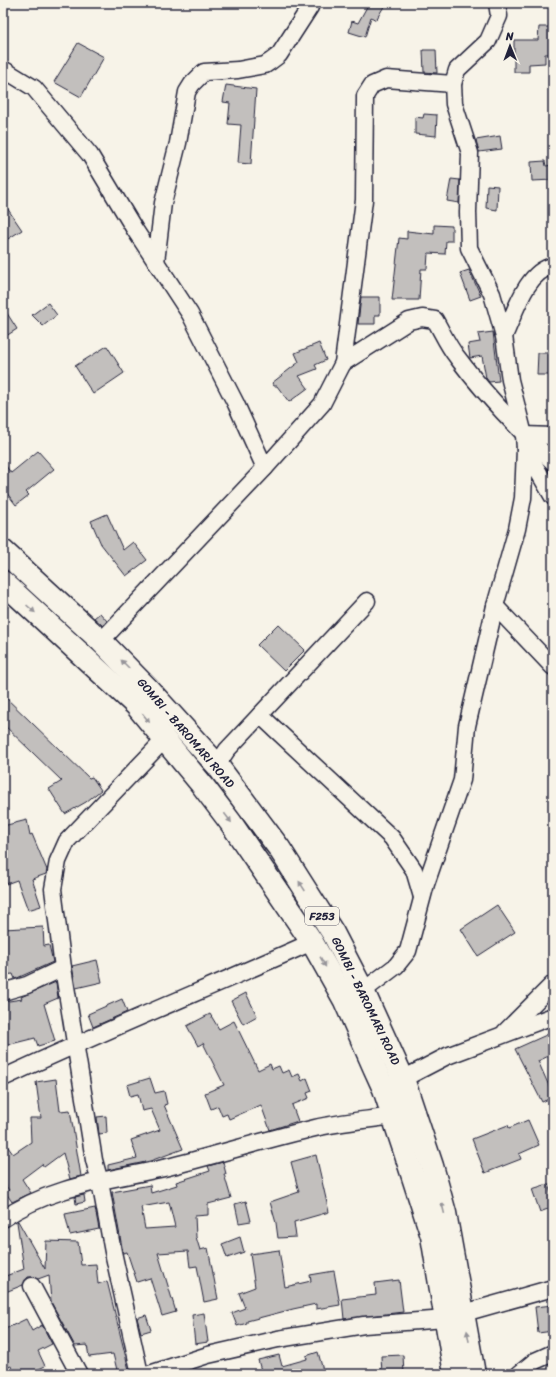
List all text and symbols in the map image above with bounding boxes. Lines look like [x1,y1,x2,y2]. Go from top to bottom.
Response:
north arrow [490,26,530,66]
text: N [505,27,514,46]
one-way arrow [26,605,36,614]
one-way arrow [120,659,129,669]
street label: GOMBI - BAROMARI ROAD [132,673,240,793]
one-way arrow [141,712,150,723]
one-way arrow [224,813,232,824]
one-way arrow [298,880,305,891]
road number: F253 [305,907,339,925]
street label: GOMBI - BAROMARI ROAD [325,933,407,1069]
one-way arrow [319,956,326,967]
one-way arrow [440,1202,446,1214]
one-way arrow [464,1329,470,1342]

